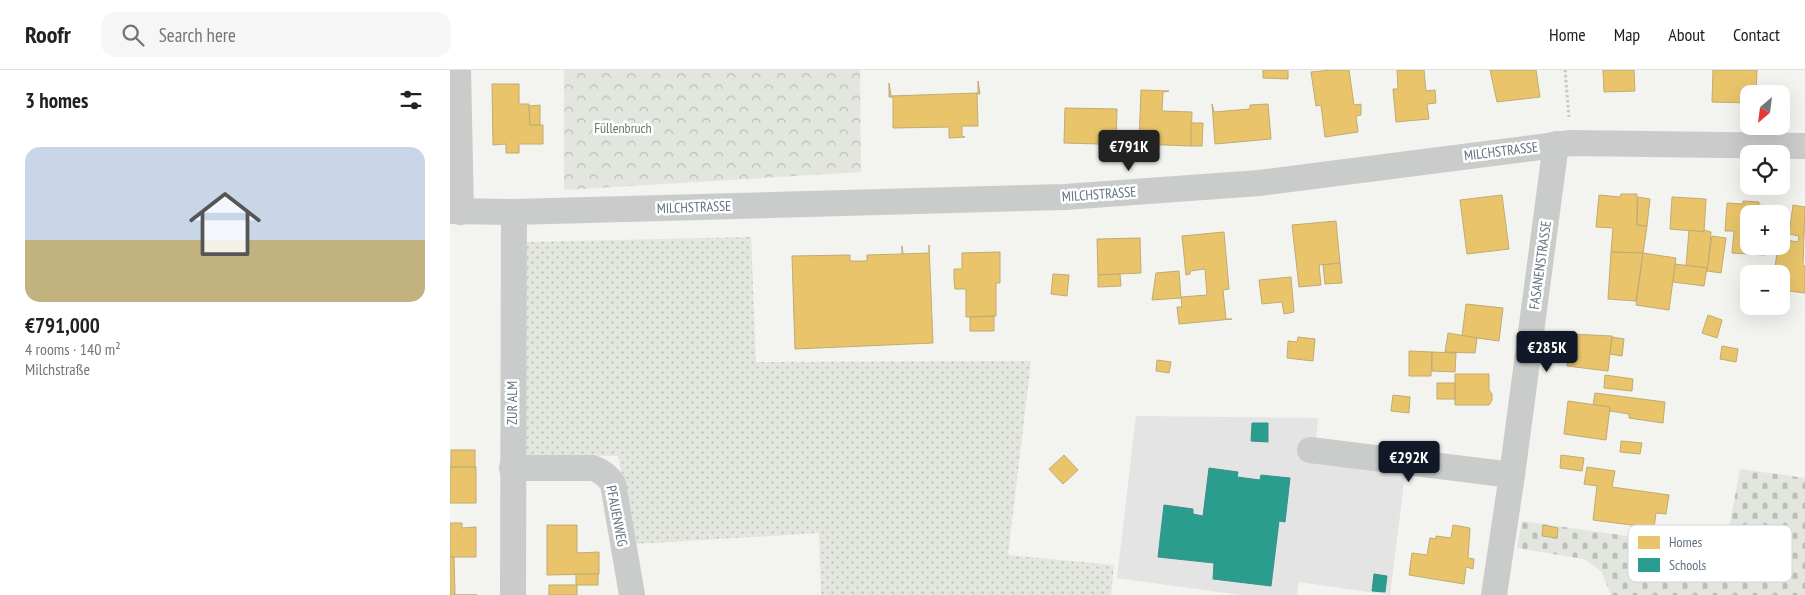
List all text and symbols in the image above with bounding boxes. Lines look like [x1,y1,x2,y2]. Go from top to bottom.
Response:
search box [101,12,451,57]
text: Roofr [25,19,71,50]
icon: search [119,21,147,49]
text: Search here [159,23,236,47]
text: Home [1549,23,1586,46]
text: Map [1614,23,1640,46]
text: About [1668,23,1705,46]
text: Contact [1733,23,1780,46]
north arrow [1740,85,1790,135]
map controls [1740,85,1790,315]
icon: filters [397,86,425,114]
text: 3 homes [25,87,88,114]
park label: Füllenbruch [594,119,652,137]
pin: €791K [1094,129,1164,172]
text: €791K [1110,136,1148,156]
street label: MILCHSTRASSE [1463,138,1539,164]
button: locate [1740,145,1790,195]
icon: home [180,179,270,269]
street label: MILCHSTRASSE [1061,182,1137,206]
street label: MILCHSTRASSE [657,197,731,217]
button: + [1740,205,1790,255]
street label: FASANENSTRASSE [1525,220,1555,310]
button: − [1740,265,1790,315]
text: €791,000 [25,312,100,339]
pin: €285K [1512,330,1582,373]
text: €285K [1528,337,1566,357]
text: 4 rooms · 140 m² [25,339,121,359]
text: Milchstraße [25,359,90,379]
street label: ZUR ALM [503,381,521,425]
pin: €292K [1374,440,1444,483]
text: €292K [1390,447,1428,467]
street label: PFAUENWEG [602,484,632,548]
legend [1628,525,1792,582]
text: Homes [1669,533,1702,551]
text: Schools [1669,556,1706,574]

